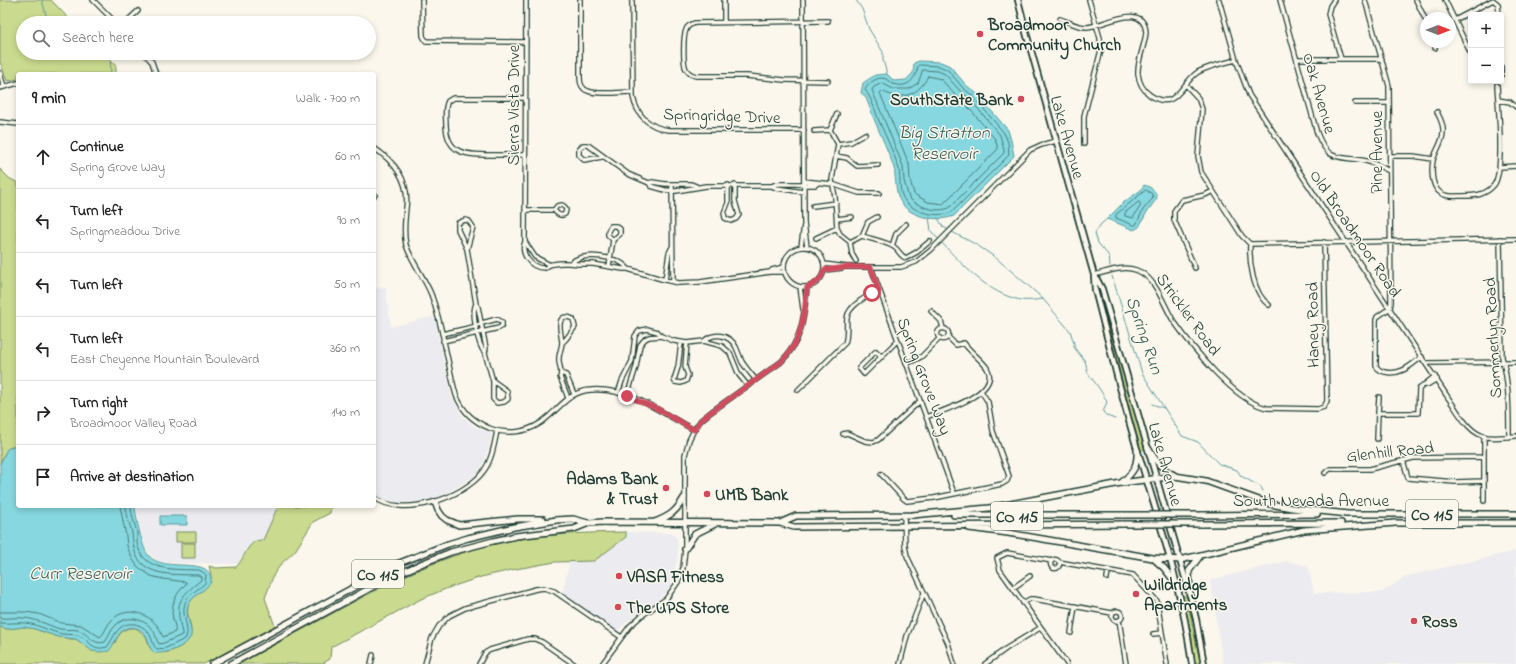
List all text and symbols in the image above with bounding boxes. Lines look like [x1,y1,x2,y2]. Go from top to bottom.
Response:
north arrow [1420,12,1456,48]
map controls [1468,12,1504,84]
button: + [1468,12,1504,48]
place label: Broadmoor Community Church [987,13,1121,60]
search box [16,16,376,60]
icon: search [30,27,52,49]
text: Search here [62,27,134,49]
marker: Broadmoor Community Church [975,29,985,39]
street label: Sierra Vista Drive [502,44,527,165]
button: − [1468,48,1504,84]
street label: Oak Avenue [1295,50,1342,137]
text: 9 min [32,86,66,111]
place label: SouthState Bank [890,88,1014,113]
text: Walk · 700 m [296,89,360,108]
street label: Lake Avenue [1043,93,1090,182]
marker: SouthState Bank [1016,94,1026,104]
street label: Springridge Drive [663,102,781,133]
street label: Pine Avenue [1365,110,1390,193]
water label: Big Stratton Reservoir [898,121,991,168]
text: Continue [70,136,124,158]
icon: ahead [32,146,54,168]
text: 60 m [335,147,360,166]
text: Spring Grove Way [70,158,165,177]
street label: Old Broadmoor Road [1303,165,1407,303]
text: Turn left [70,200,123,222]
icon: left [32,210,54,232]
text: 90 m [337,211,360,230]
text: Springmeadow Drive [70,222,180,241]
street label: Strickler Road [1149,268,1227,362]
icon: left [32,274,54,296]
text: Turn left [70,274,123,296]
text: 50 m [334,275,360,294]
street label: Sommerlyn Road [1478,276,1510,399]
street label: Haney Road [1300,281,1328,368]
route start [863,284,881,302]
water label: Spring Run [1118,293,1169,379]
street label: Spring Grove Way [888,314,958,440]
text: Turn left [70,328,123,350]
icon: left [32,338,54,360]
text: 360 m [330,339,360,358]
text: East Cheyenne Mountain Boulevard [70,350,259,369]
route end [618,387,636,405]
text: Turn right [70,392,128,414]
icon: right [32,402,54,424]
text: 140 m [332,403,360,422]
text: Broadmoor Valley Road [70,414,197,433]
street label: Lake Avenue [1141,420,1188,509]
street label: Glenhill Road [1345,435,1435,470]
icon: arrive [32,466,54,488]
text: Arrive at destination [70,466,194,488]
place label: Adams Bank & Trust [566,467,659,512]
marker: Adams Bank & Trust [661,483,671,493]
place label: UMB Bank [715,483,789,508]
marker: UMB Bank [702,489,712,499]
street label: South Nevada Avenue [1233,489,1389,514]
road number: CO 115 [1406,500,1458,528]
road number: CO 115 [991,502,1043,530]
road number: CO 115 [352,560,404,588]
water label: Curr Reservoir [29,562,133,588]
place label: VASA Fitness [626,565,725,590]
marker: VASA Fitness [614,571,624,581]
place label: Wildridge Apartments [1144,573,1228,618]
marker: Wildridge Apartments [1131,589,1141,599]
place label: The UPS Store [626,596,730,621]
marker: The UPS Store [613,602,623,612]
place label: Ross [1422,610,1458,635]
marker: Ross [1409,616,1419,626]

